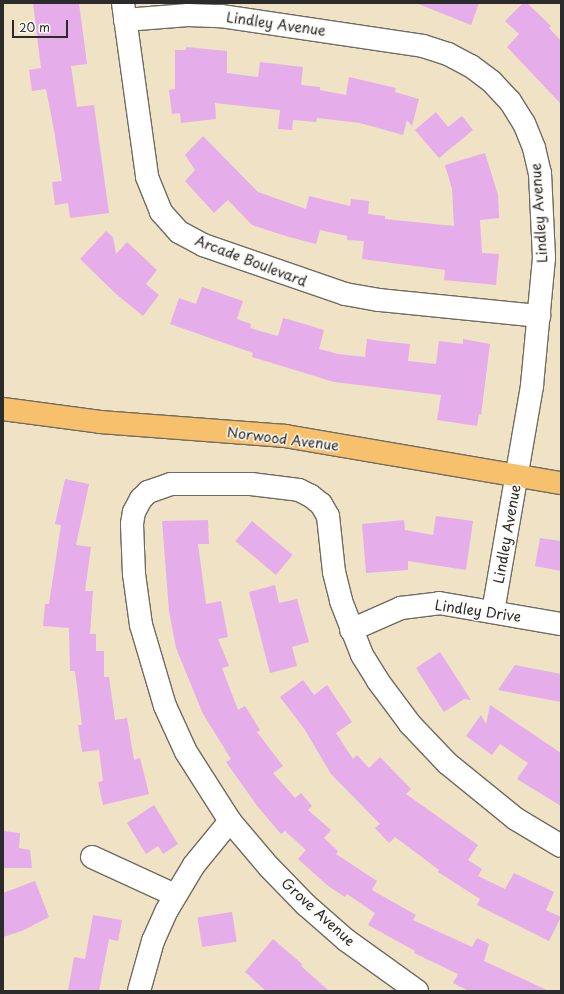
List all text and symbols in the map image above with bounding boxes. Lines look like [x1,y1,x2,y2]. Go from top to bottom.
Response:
street label: Lindley Avenue [225,9,327,39]
scale bar [14,12,70,38]
text: 20 m [19,18,50,36]
street label: Lindley Avenue [527,162,551,264]
street label: Arcade Boulevard [192,232,310,290]
street label: Norwood Avenue [226,424,340,454]
street label: Lindley Avenue [490,483,524,585]
street label: Lindley Drive [433,597,523,625]
street label: Grove Avenue [278,875,358,949]

